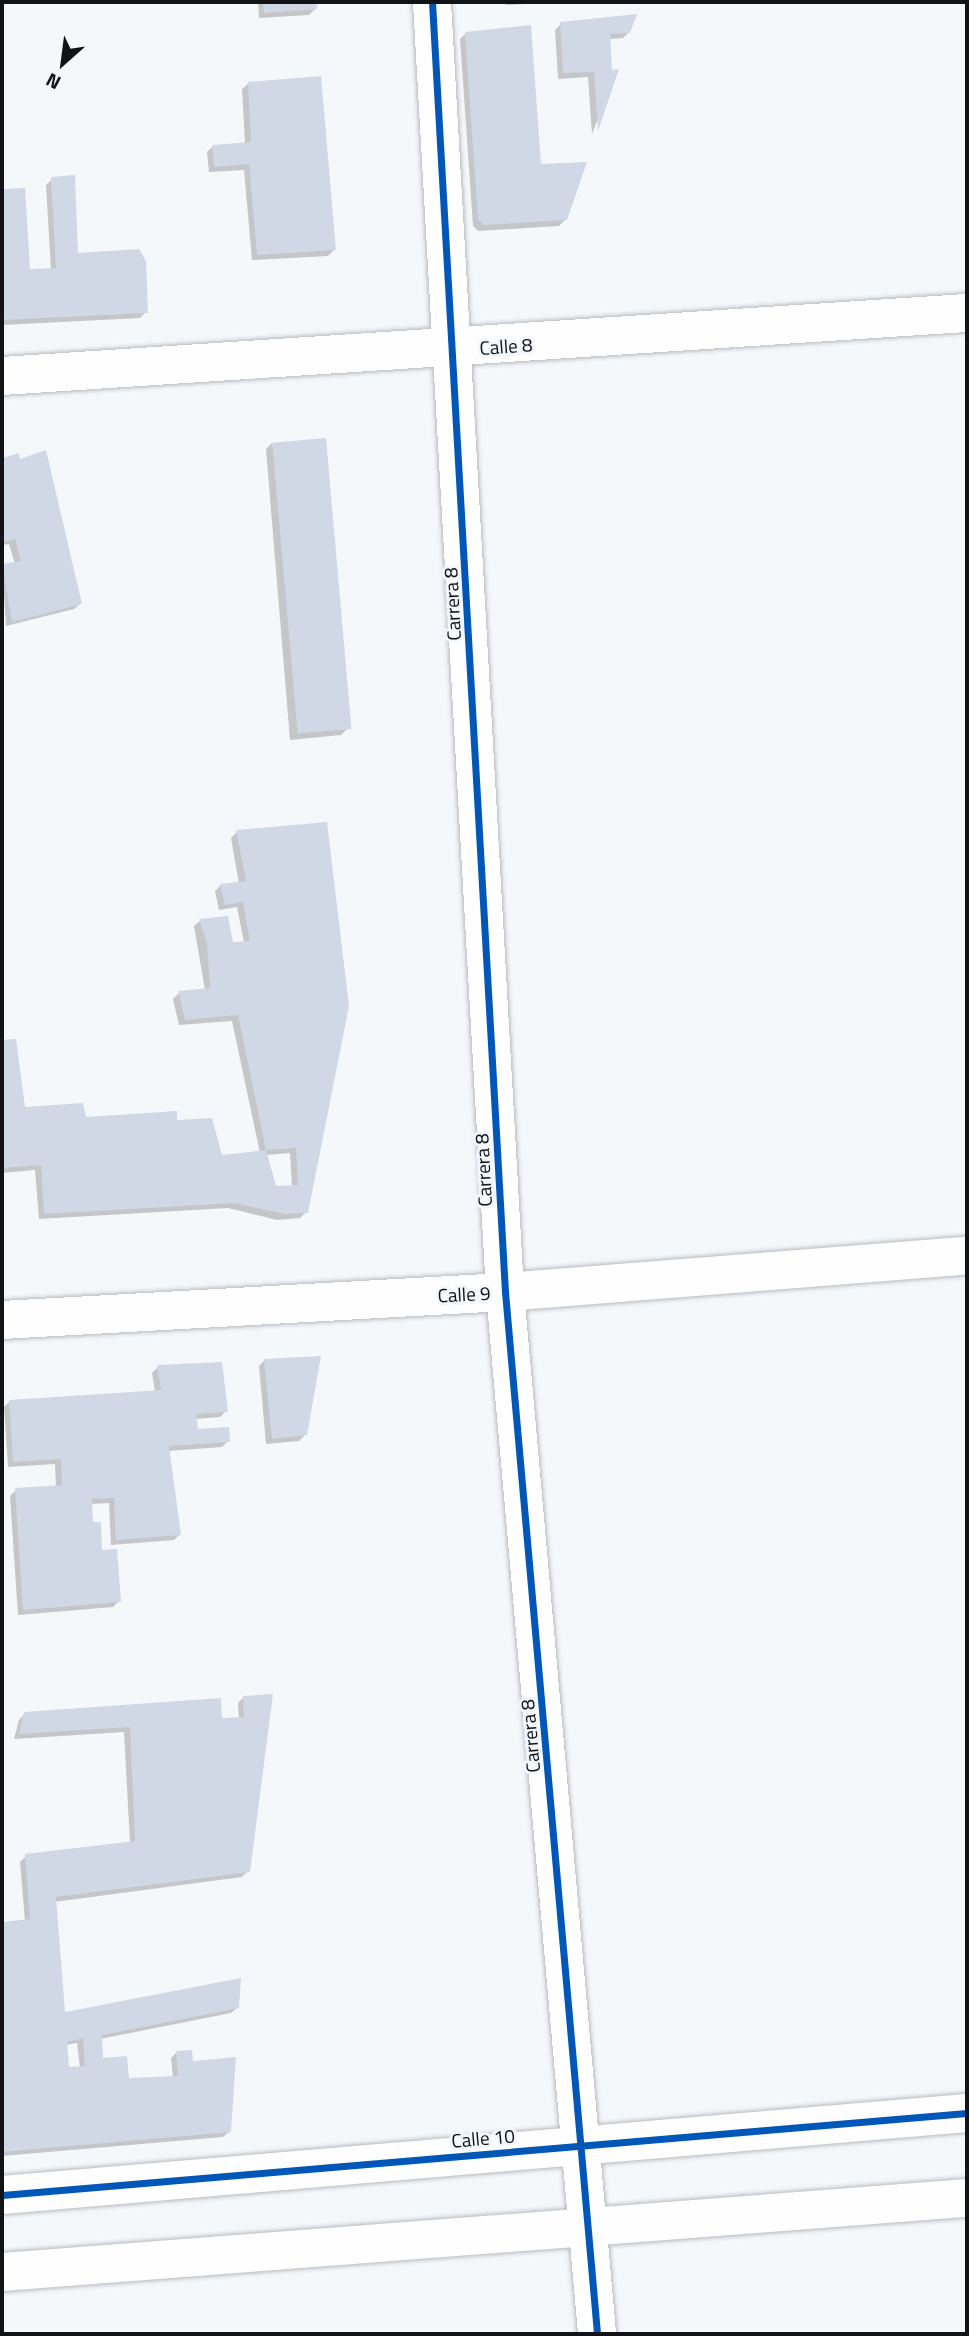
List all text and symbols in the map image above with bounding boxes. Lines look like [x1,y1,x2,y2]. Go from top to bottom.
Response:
north arrow [28,28,98,98]
text: N [40,66,66,98]
street label: Calle 8 [479,333,533,359]
street label: Carrera 8 [439,567,465,641]
street label: Carrera 8 [470,1133,496,1207]
street label: Calle 9 [437,1281,491,1307]
street label: Carrera 8 [515,1698,545,1774]
street label: Calle 10 [450,2124,516,2152]

